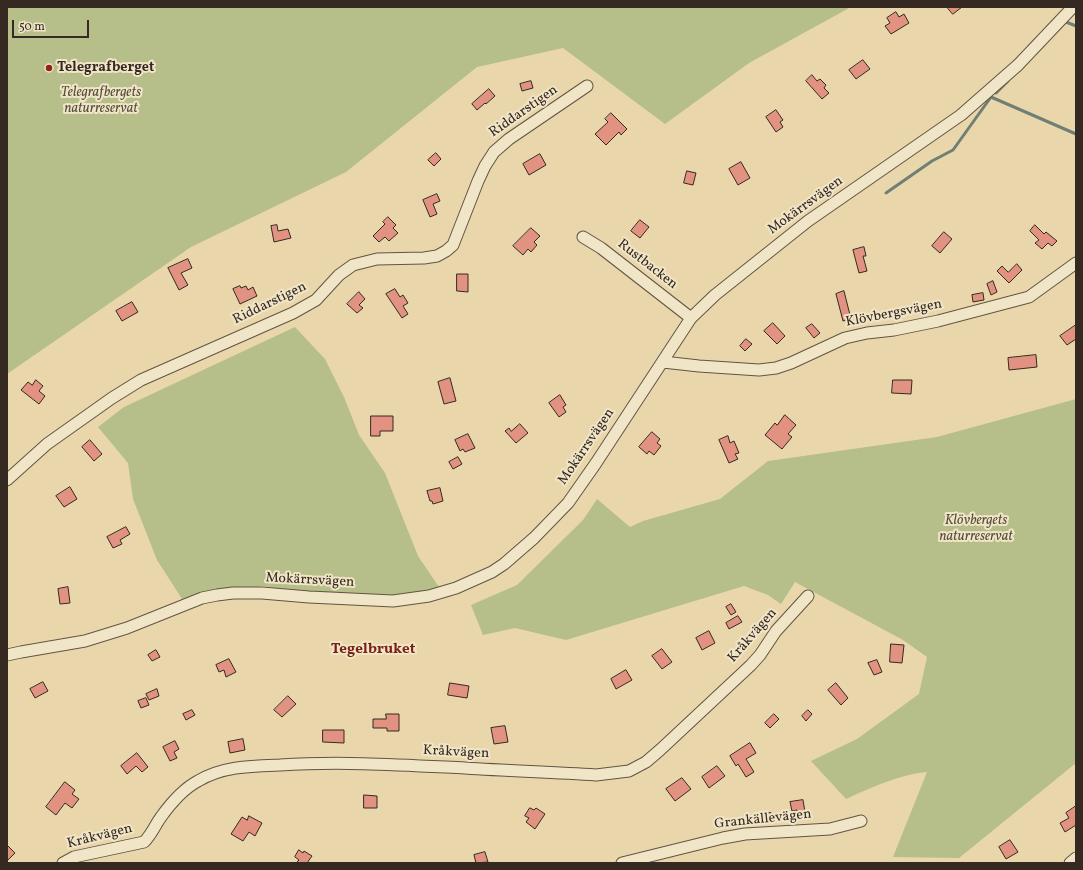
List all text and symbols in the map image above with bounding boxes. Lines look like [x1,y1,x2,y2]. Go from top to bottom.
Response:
scale bar [14,12,91,38]
text: 50 m [19,19,45,35]
place label: Telegrafberget [57,60,154,76]
marker: Telegrafberget [44,63,54,73]
street label: Riddarstigen [487,82,561,142]
park label: Telegrafbergets naturreservat [61,85,141,118]
street label: Mokärrsvägen [765,173,847,239]
street label: Rustbacken [614,236,680,294]
street label: Riddarstigen [231,279,309,329]
street label: Klövbergsvägen [844,296,944,332]
street label: Mokärrsvägen [555,406,619,488]
park label: Klövbergets naturreservat [939,513,1013,546]
street label: Mokärrsvägen [265,570,355,592]
street label: Kråkvägen [725,605,781,667]
district label: Tegelbruket [331,641,415,659]
street label: Kråkvägen [422,743,490,763]
street label: Grankällevägen [714,807,812,833]
street label: Kråkvägen [66,821,134,853]

